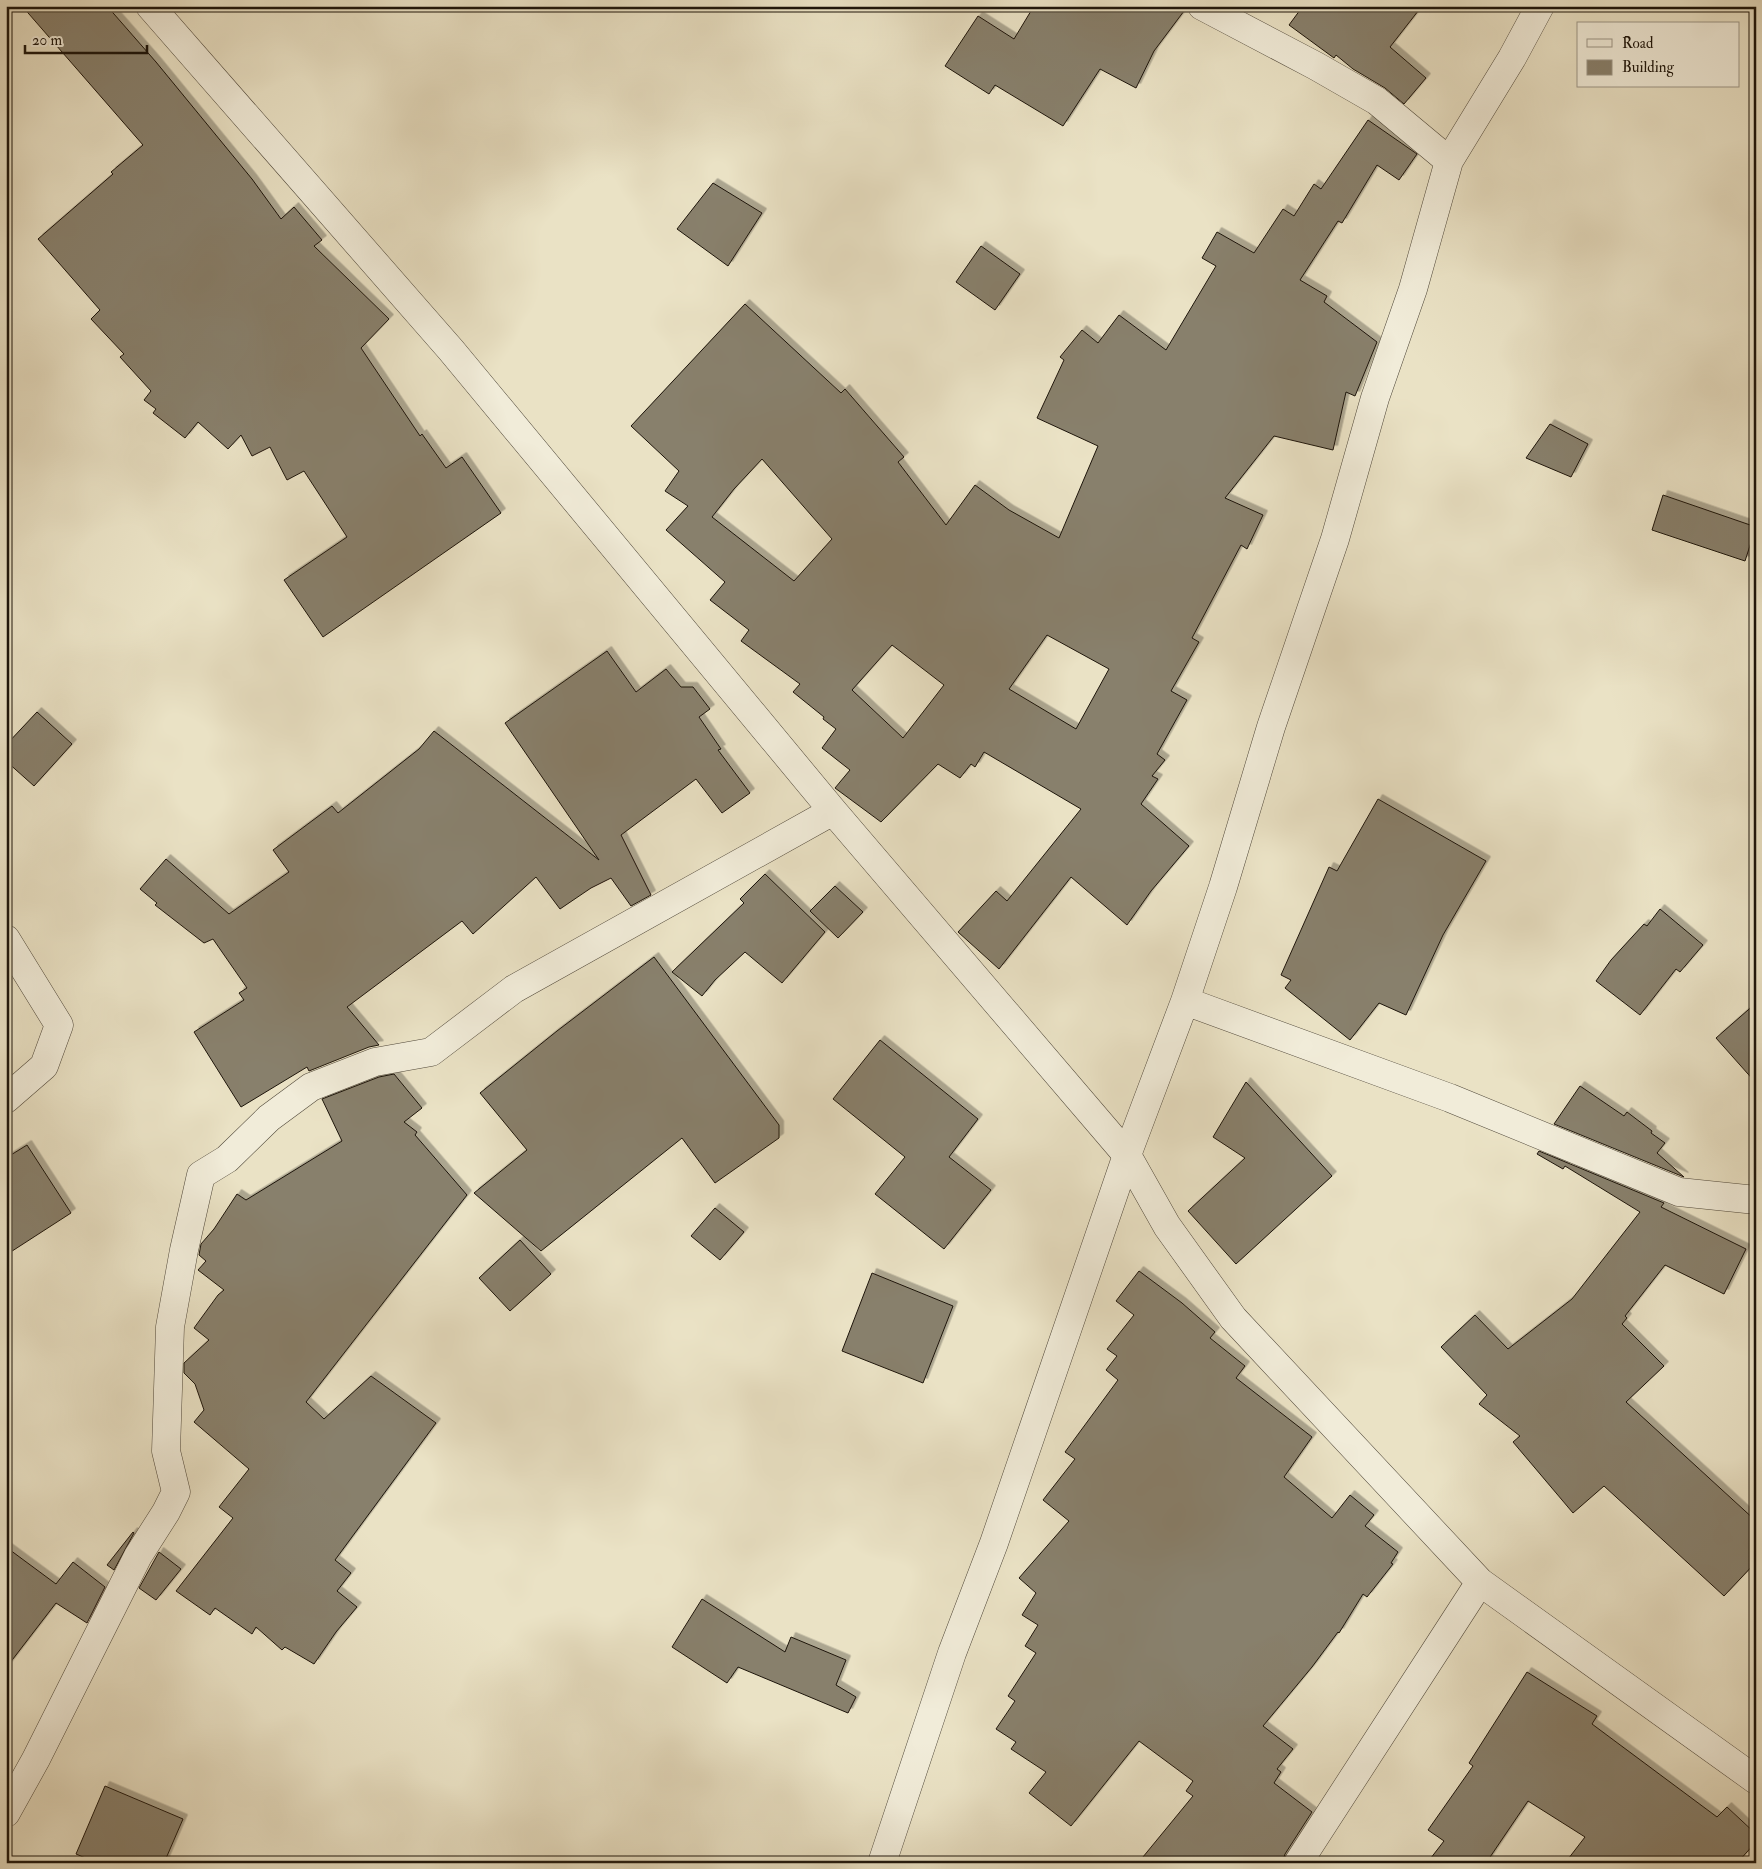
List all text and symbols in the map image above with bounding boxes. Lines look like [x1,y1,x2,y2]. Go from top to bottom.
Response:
scale bar [25,22,148,54]
legend [1577,22,1740,88]
text: 20 m [32,31,62,50]
text: Road [1622,34,1654,53]
text: Building [1622,58,1674,77]

